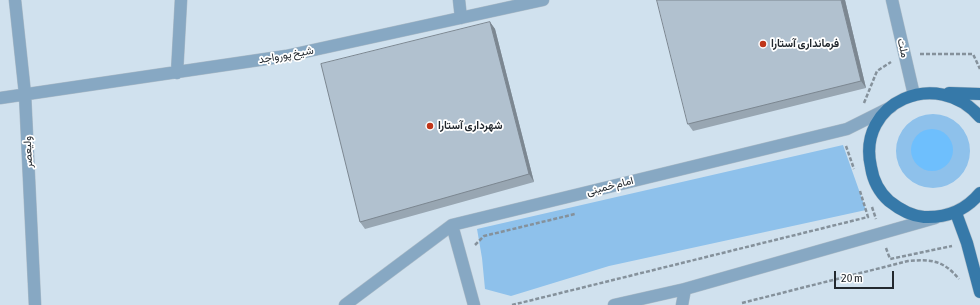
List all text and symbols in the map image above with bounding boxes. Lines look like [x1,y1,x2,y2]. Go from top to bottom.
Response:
place label: فرمانداری آستارا [771,37,839,51]
street label: ملت [895,37,911,59]
marker: فرمانداری آستارا [758,39,768,49]
street label: شیخ پورواجد [258,44,314,66]
place label: شهرداری آستارا [438,119,502,133]
marker: شهرداری آستارا [425,121,435,131]
street label: ولیعصر [21,136,35,168]
street label: امام خمینی [585,174,635,198]
scale bar [836,263,896,289]
text: 20 m [841,271,863,285]

